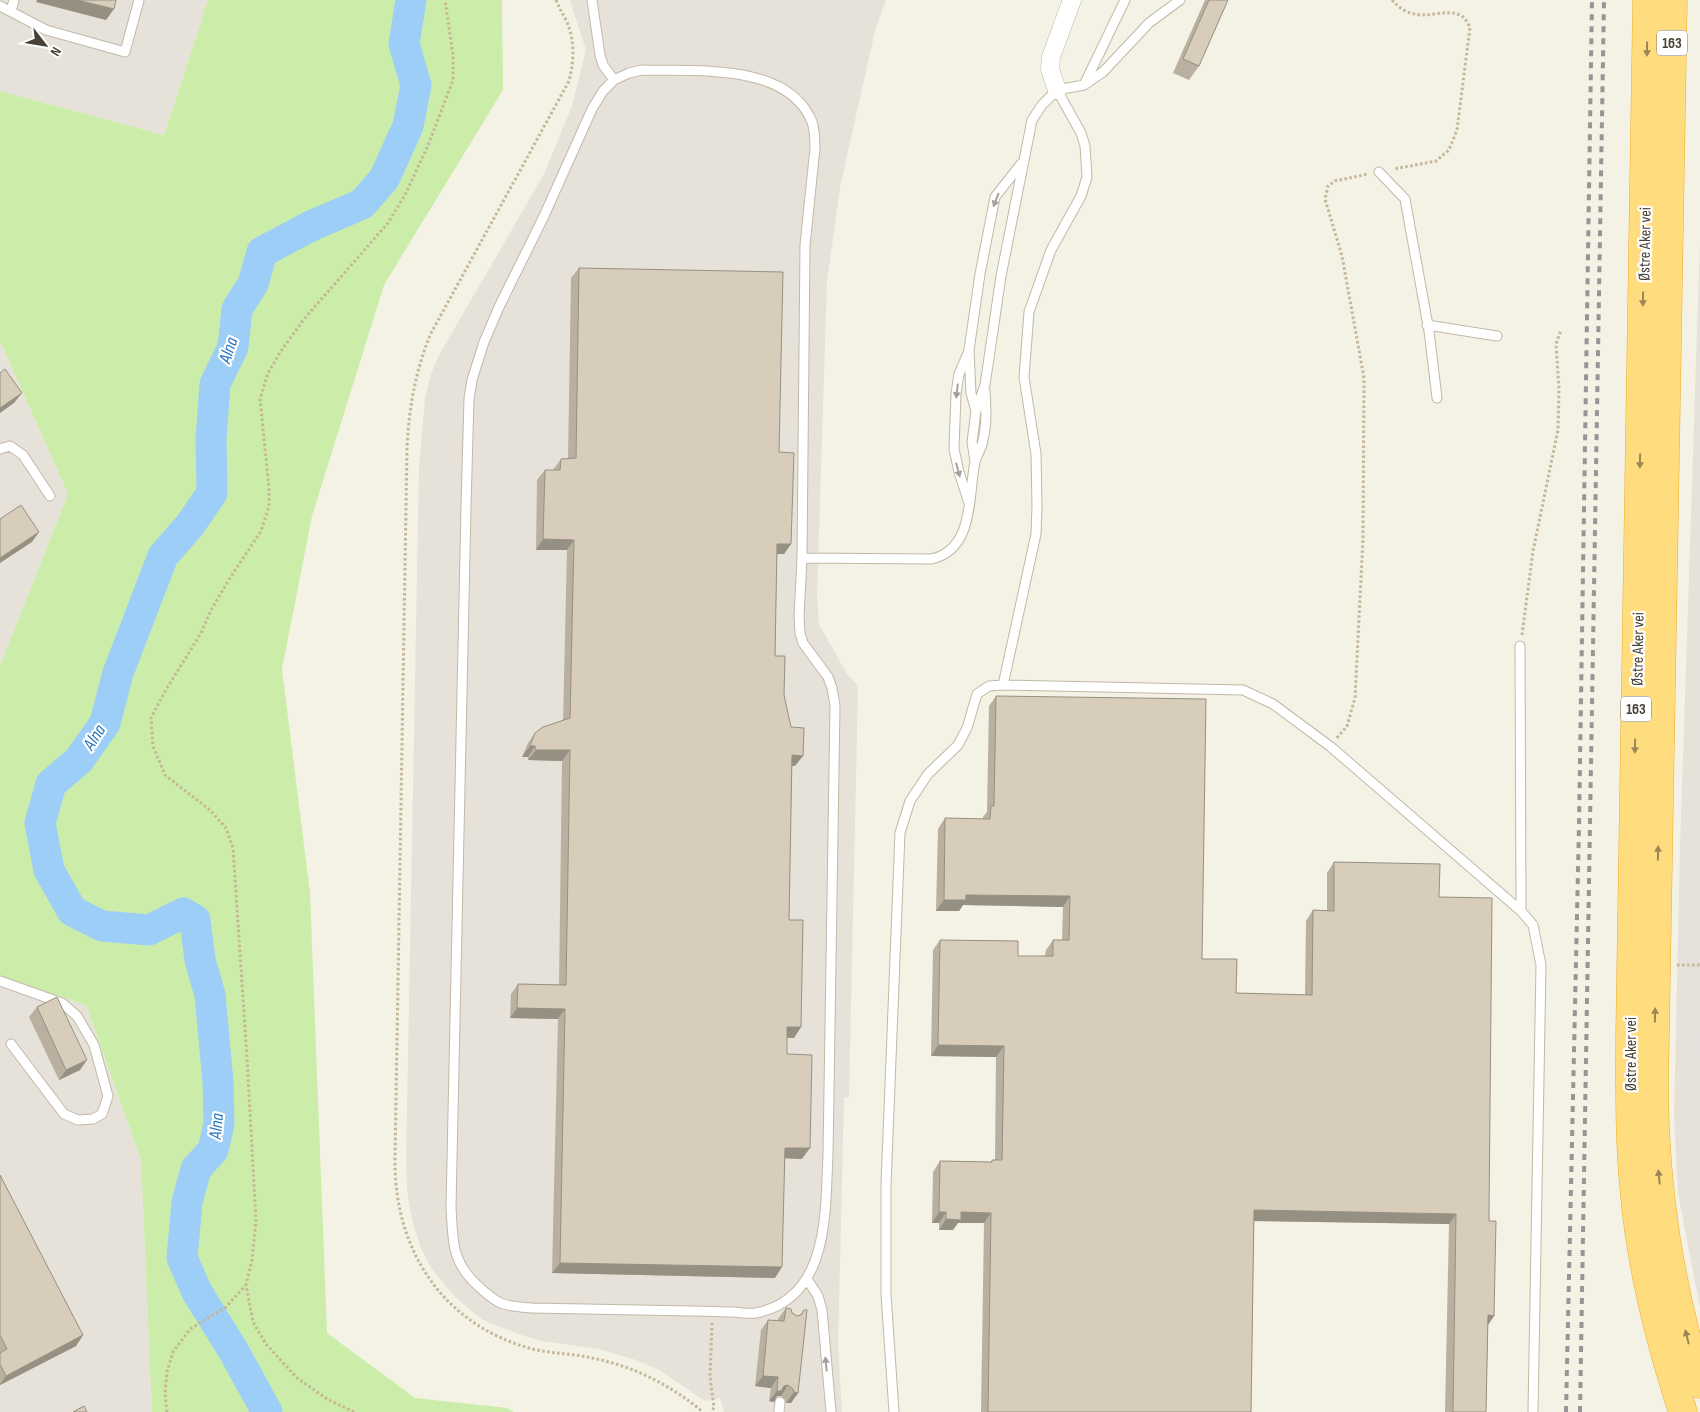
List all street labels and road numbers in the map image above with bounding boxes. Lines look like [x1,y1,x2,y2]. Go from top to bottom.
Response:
road number: 163 [1657,30,1687,56]
street label: Østre Aker vei [1635,207,1656,281]
street label: Østre Aker vei [1628,612,1649,686]
road number: 163 [1621,696,1651,722]
street label: Østre Aker vei [1622,1017,1641,1091]

